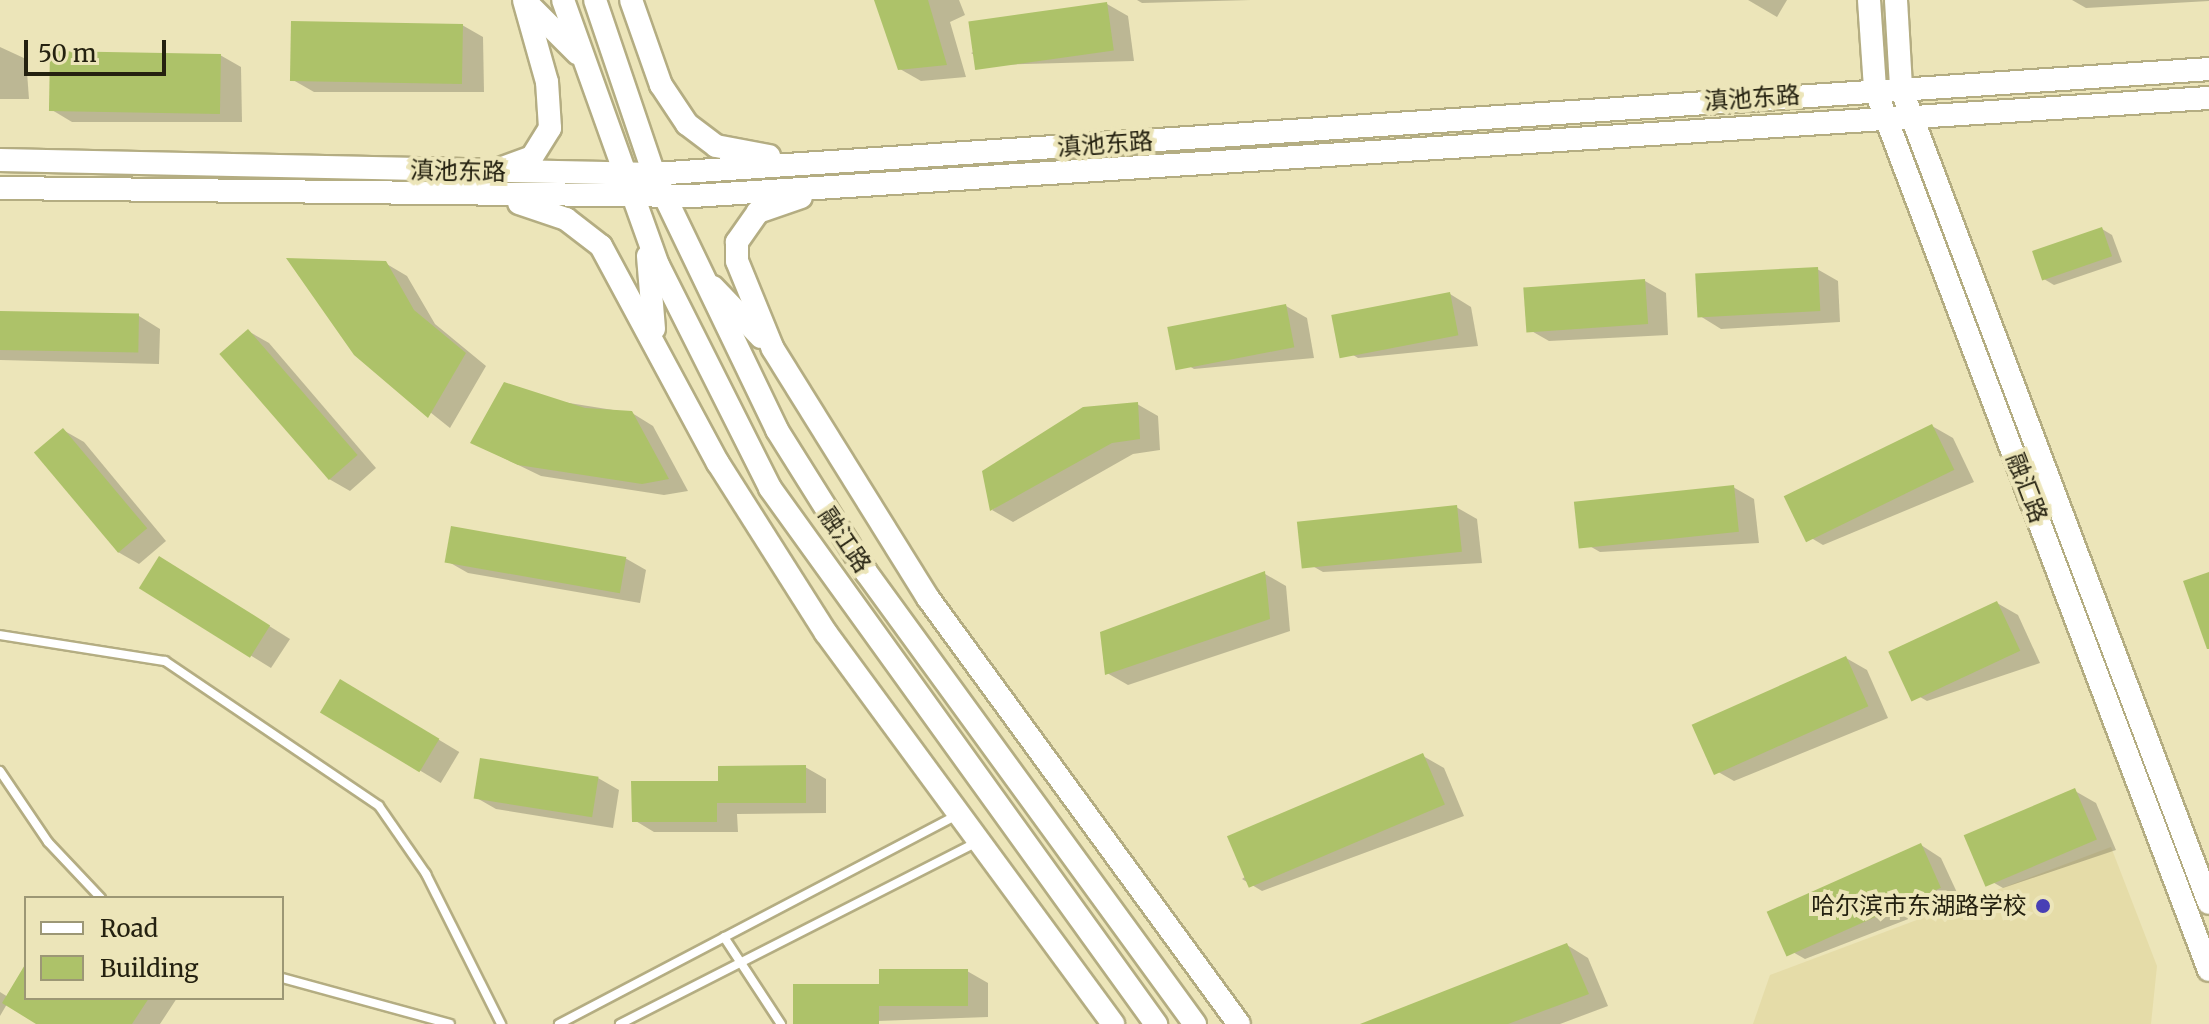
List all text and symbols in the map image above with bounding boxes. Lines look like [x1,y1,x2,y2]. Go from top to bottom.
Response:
scale bar [28,24,170,74]
text: 50 m [38,38,97,69]
street label: 滇池东路 [1703,80,1801,116]
street label: 滇池东路 [1056,126,1154,162]
street label: 滇池东路 [410,156,506,186]
street label: 融汇路 [2001,449,2053,527]
street label: 融江路 [813,502,877,578]
place label: 哈尔滨市东湖路学校 [1811,892,2027,920]
legend [24,896,284,1000]
marker: 哈尔滨市东湖路学校 [2034,897,2052,915]
text: Road [100,913,158,944]
text: Building [100,953,199,984]

